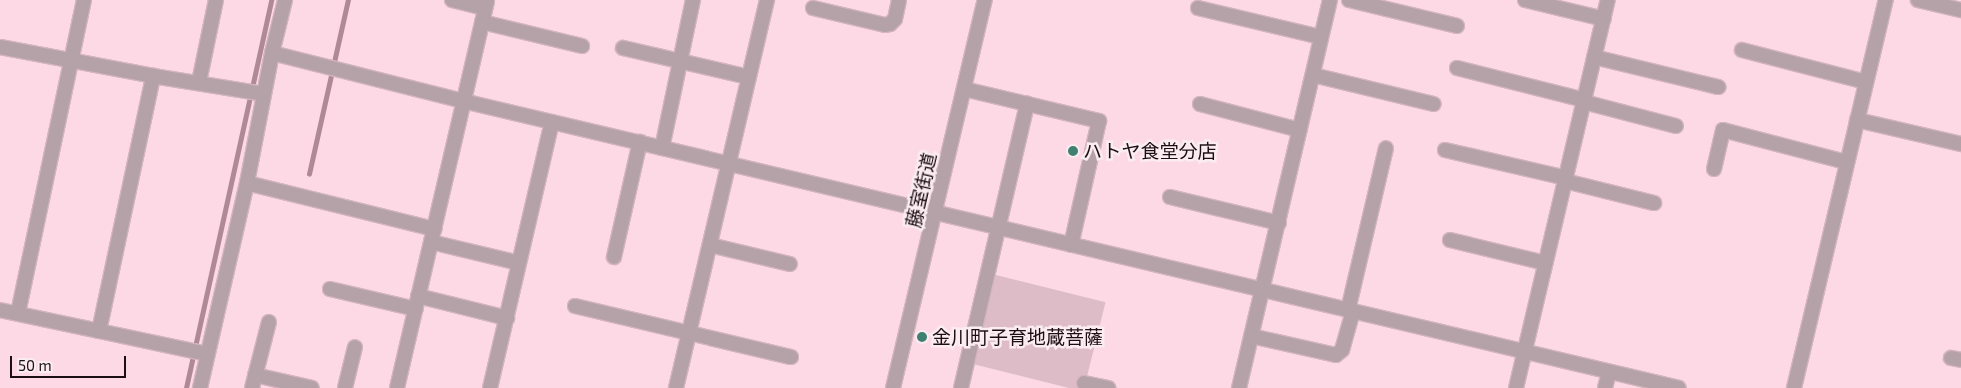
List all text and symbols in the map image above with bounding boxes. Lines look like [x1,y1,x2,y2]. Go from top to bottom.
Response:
place label: ハトヤ食堂分店 [1083,140,1216,162]
marker: ハトヤ食堂分店 [1067,145,1079,157]
street label: 藤室街道 [901,150,941,230]
place label: 金川町子育地蔵菩薩 [932,326,1103,348]
marker: 金川町子育地蔵菩薩 [916,331,928,343]
scale bar [12,346,129,378]
text: 50 m [18,356,52,374]

